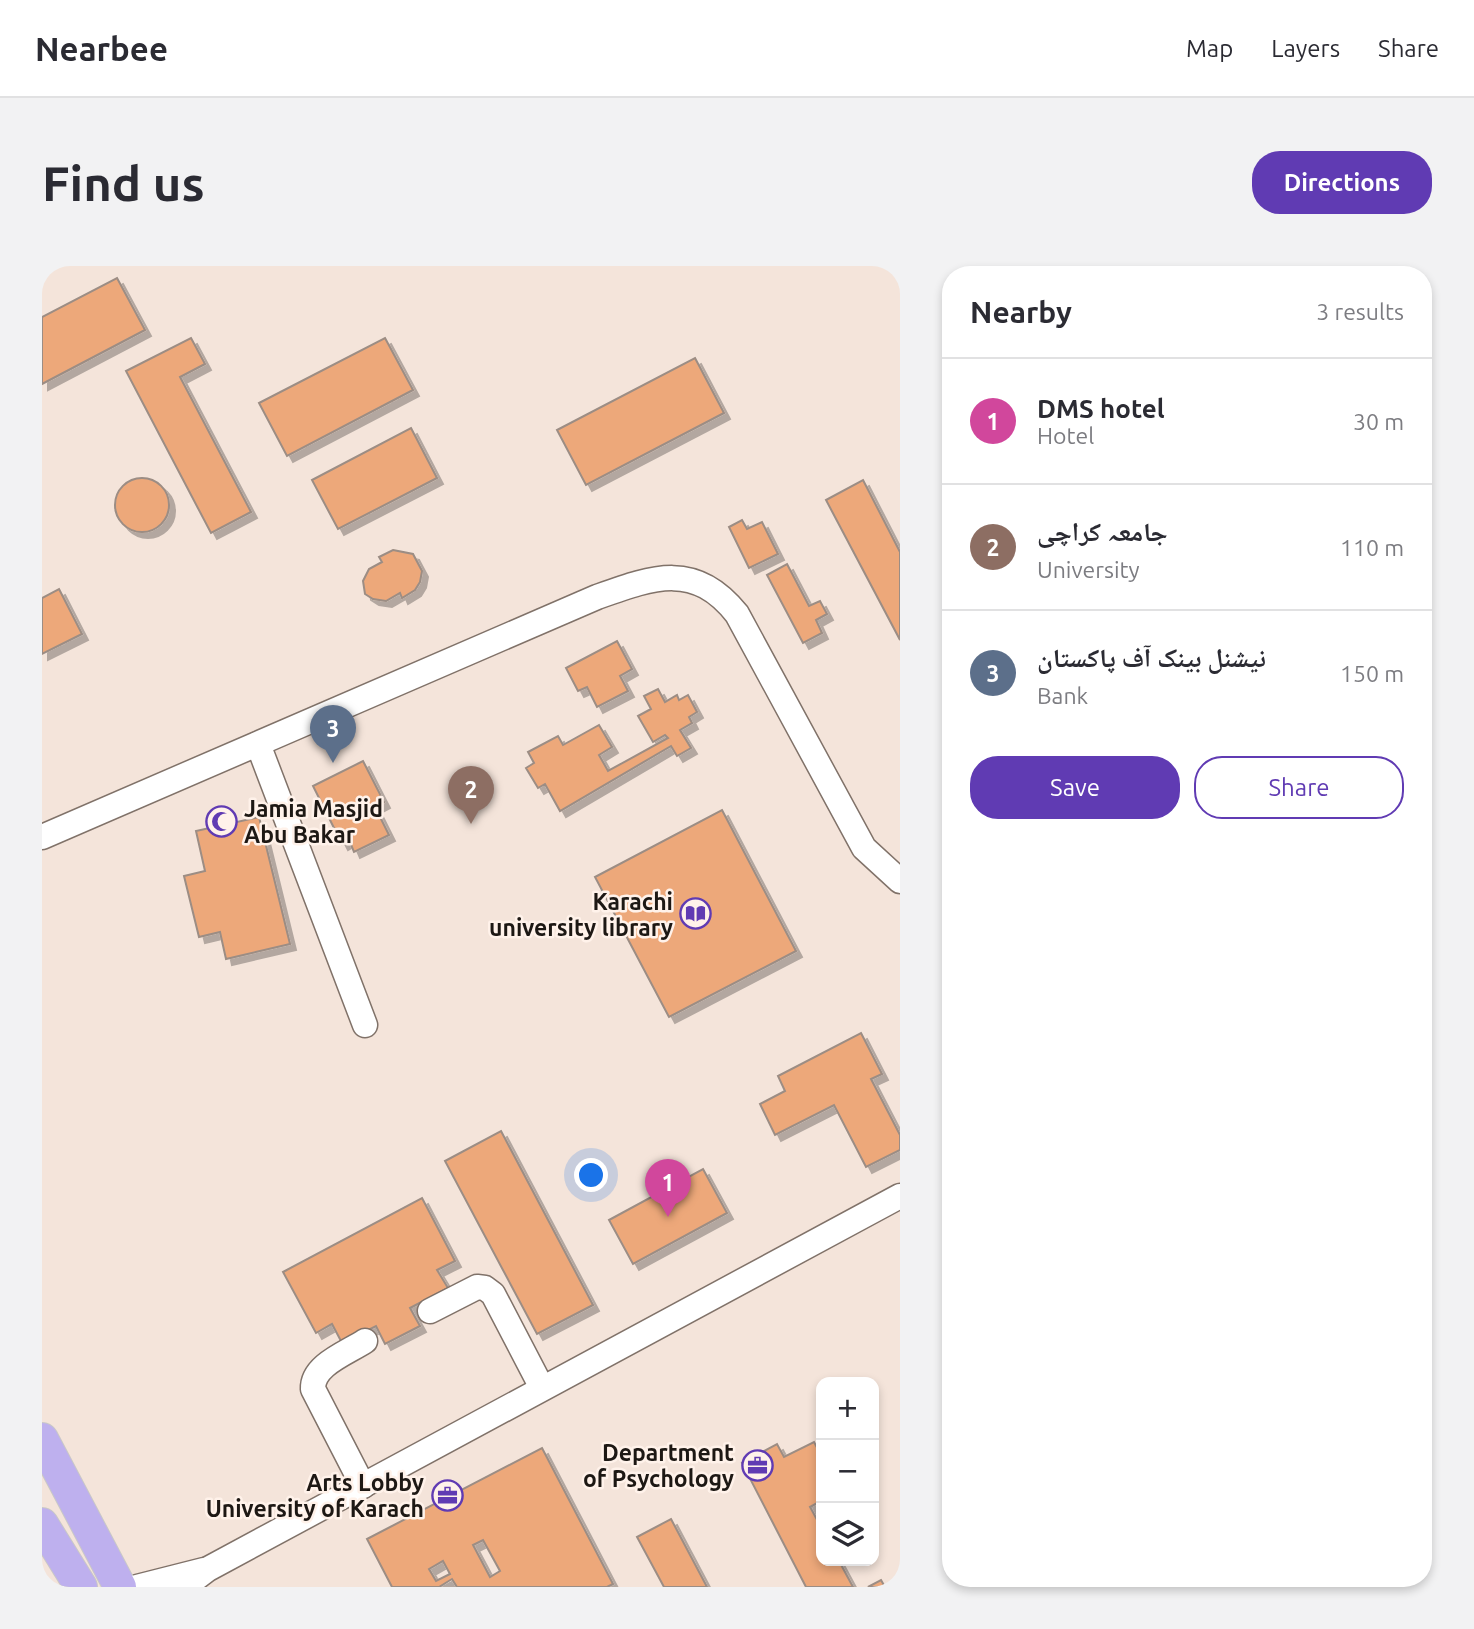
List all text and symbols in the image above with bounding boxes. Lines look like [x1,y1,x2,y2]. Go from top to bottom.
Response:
text: Nearbee [35,30,168,67]
text: Map [1186,35,1233,62]
text: Layers [1271,35,1340,62]
text: Share [1378,35,1439,62]
button: Directions [1252,151,1432,214]
text: Find us [42,155,205,210]
text: Nearby [970,295,1072,329]
text: 3 results [1316,299,1404,324]
text: DMS hotel [1037,394,1165,423]
text: 1 [987,409,999,434]
text: 30 m [1353,409,1404,434]
text: Hotel [1037,423,1094,448]
text: جامعہ کراچی [1037,517,1168,546]
text: 2 [987,535,999,560]
text: 110 m [1340,535,1404,560]
text: University [1037,557,1140,582]
text: نیشنل بینک آف پاکستان [1037,643,1266,672]
text: 3 [987,661,999,686]
text: 150 m [1340,661,1404,686]
text: Bank [1037,683,1088,708]
pin: 3 [310,705,356,763]
button: Save [970,756,1180,819]
button: Share [1194,756,1404,819]
pin: 2 [448,766,494,824]
place label: Jamia Masjid Abu Bakar [244,796,383,847]
mosque icon: Jamia Masjid Abu Bakar [204,804,238,838]
place label: Karachi university library [489,889,673,940]
library icon: Karachi university library [679,897,713,931]
your location [574,1158,608,1192]
pin: 1 [645,1159,691,1217]
map controls [816,1377,879,1566]
button: + [816,1377,879,1440]
place label: Department of Psychology [583,1440,734,1491]
button: − [816,1440,879,1503]
office icon: Department of Psychology [740,1448,774,1482]
place label: Arts Lobby University of Karach [206,1470,424,1521]
office icon: Arts Lobby University of Karach [430,1478,464,1512]
button: layers [816,1503,879,1566]

